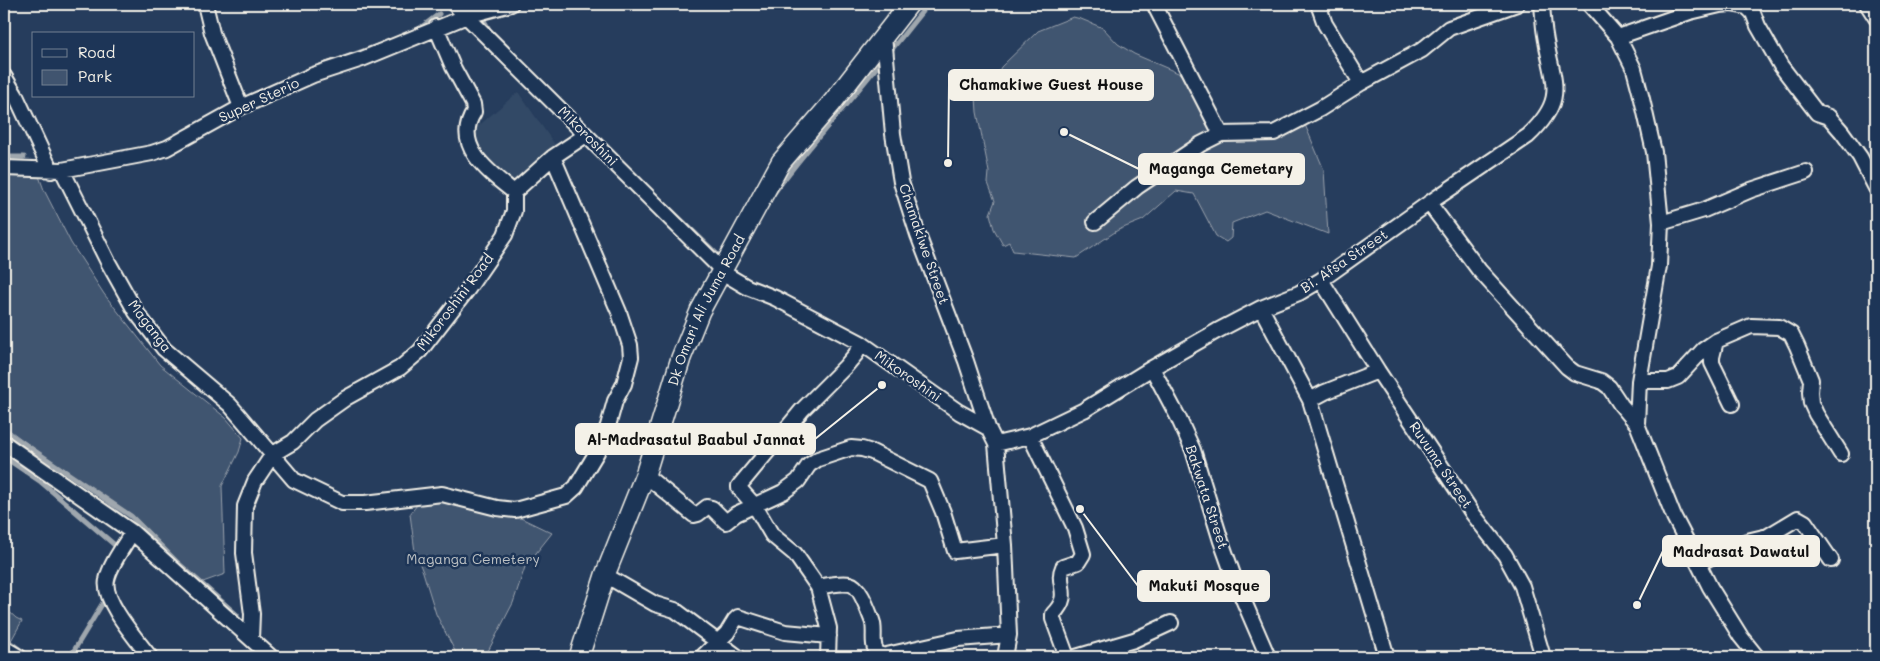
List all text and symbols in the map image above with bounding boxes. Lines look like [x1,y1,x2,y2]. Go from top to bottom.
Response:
legend [32,32,195,98]
text: Road [78,42,115,62]
text: Park [78,66,112,86]
callout: Chamakiwe Guest House [949,70,1153,100]
street label: Super Sterio [215,73,302,126]
text: Chamakiwe Guest House [959,74,1143,94]
street label: Mikoroshini [554,102,622,170]
callout: Maganga Cemetary [1139,154,1304,184]
text: Maganga Cemetary [1149,158,1293,178]
street label: Chamakiwe Street [895,181,954,307]
street label: Bi. Afsa Street [1296,224,1391,297]
street label: Dk Omari Ali Juma Road [663,231,749,388]
street label: Mikoroshini Road [412,249,497,354]
street label: Maganga [124,295,176,356]
street label: Mikoroshini [871,346,945,406]
street label: Ruvuma Street [1405,418,1477,512]
callout: Al-Madrasatul Baabul Jannat [576,424,815,454]
text: Al-Madrasatul Baabul Jannat [587,429,806,449]
street label: Bakwata Street [1182,442,1233,551]
callout: Madrasat Dawatul [1663,536,1819,566]
text: Madrasat Dawatul [1673,541,1809,561]
park label: Maganga Cemetery [406,549,540,568]
callout: Makuti Mosque [1138,571,1269,601]
text: Makuti Mosque [1148,575,1260,595]

